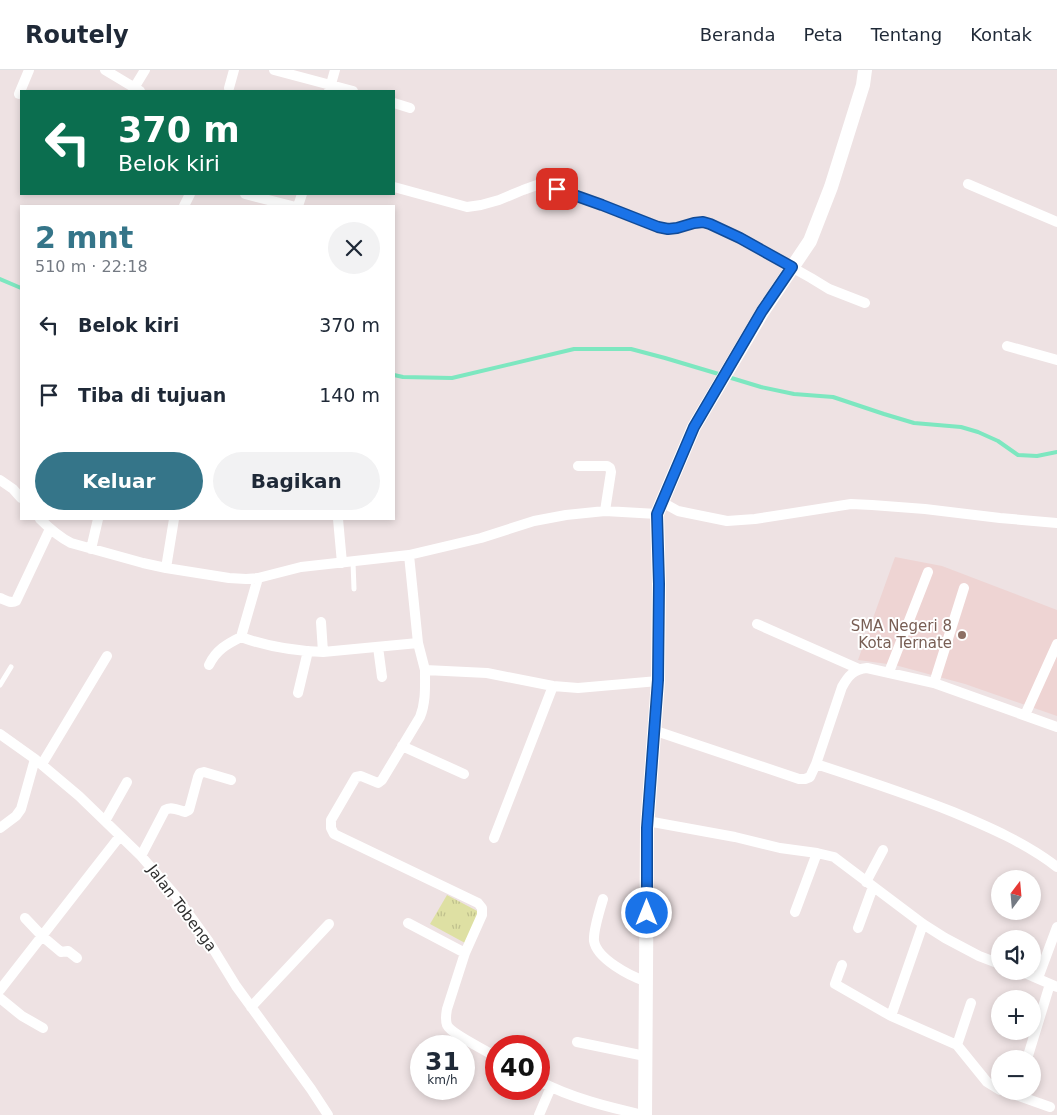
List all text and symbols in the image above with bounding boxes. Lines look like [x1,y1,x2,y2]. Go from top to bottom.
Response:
text: Routely [25,21,129,49]
text: Beranda [700,24,775,45]
text: Peta [803,24,843,45]
text: Tentang [871,24,942,45]
text: Kontak [970,24,1032,45]
icon: left [35,110,100,175]
text: 370 m [118,110,240,150]
text: Belok kiri [118,151,220,176]
pin [536,168,578,210]
icon: arrive [543,175,571,203]
text: 2 mnt [35,220,133,255]
button: close [328,222,380,274]
text: 510 m · 22:18 [35,257,148,276]
icon: left [35,311,63,339]
text: Belok kiri [78,314,179,336]
text: 370 m [319,314,380,336]
icon: arrive [35,381,63,409]
text: Tiba di tujuan [78,384,226,406]
text: 140 m [319,384,380,406]
button: Keluar [35,452,203,510]
button: Bagikan [213,452,380,510]
place label: SMA Negeri 8 Kota Ternate [851,617,952,652]
marker: SMA Negeri 8 Kota Ternate [956,629,968,641]
street label: Jalan Tobenga [143,860,220,955]
north arrow [991,870,1041,920]
map controls [991,870,1041,1100]
position arrow [620,886,672,938]
button: sound [991,930,1041,980]
button: + [991,990,1041,1040]
speed limit sign: 40 [485,1035,550,1100]
text: 31 [425,1047,460,1076]
button: − [991,1050,1041,1100]
text: km/h [427,1073,458,1087]

